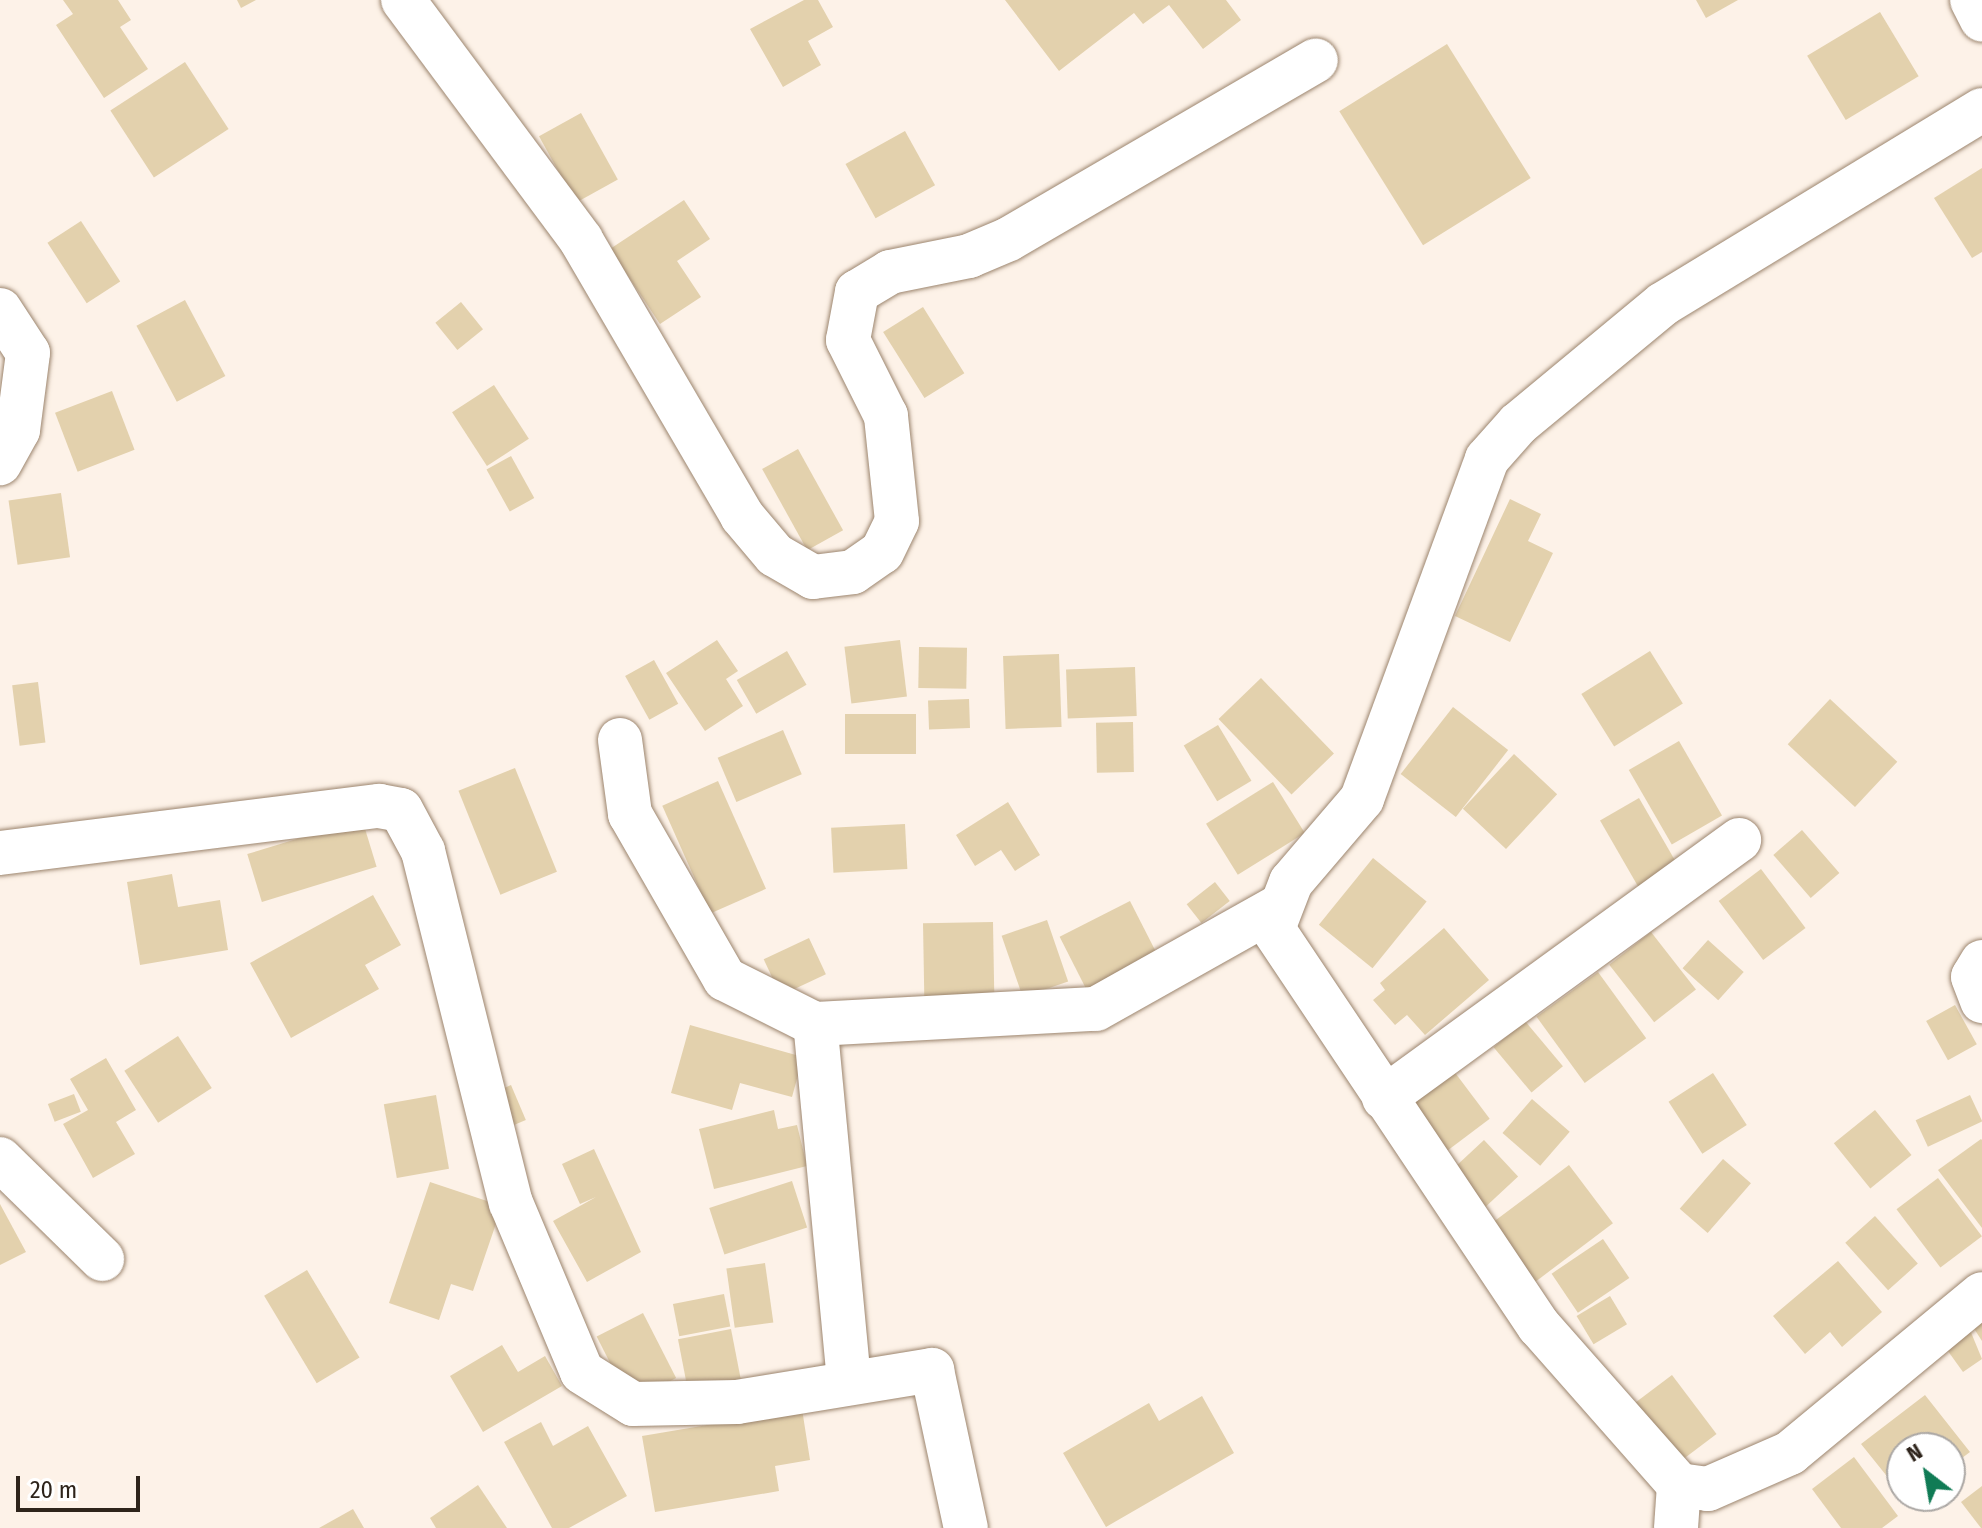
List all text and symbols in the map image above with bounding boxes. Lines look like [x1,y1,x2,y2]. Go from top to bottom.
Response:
north arrow [1886,1432,1966,1512]
text: N [1902,1438,1927,1468]
scale bar [20,1460,144,1510]
text: 20 m [30,1476,77,1504]

